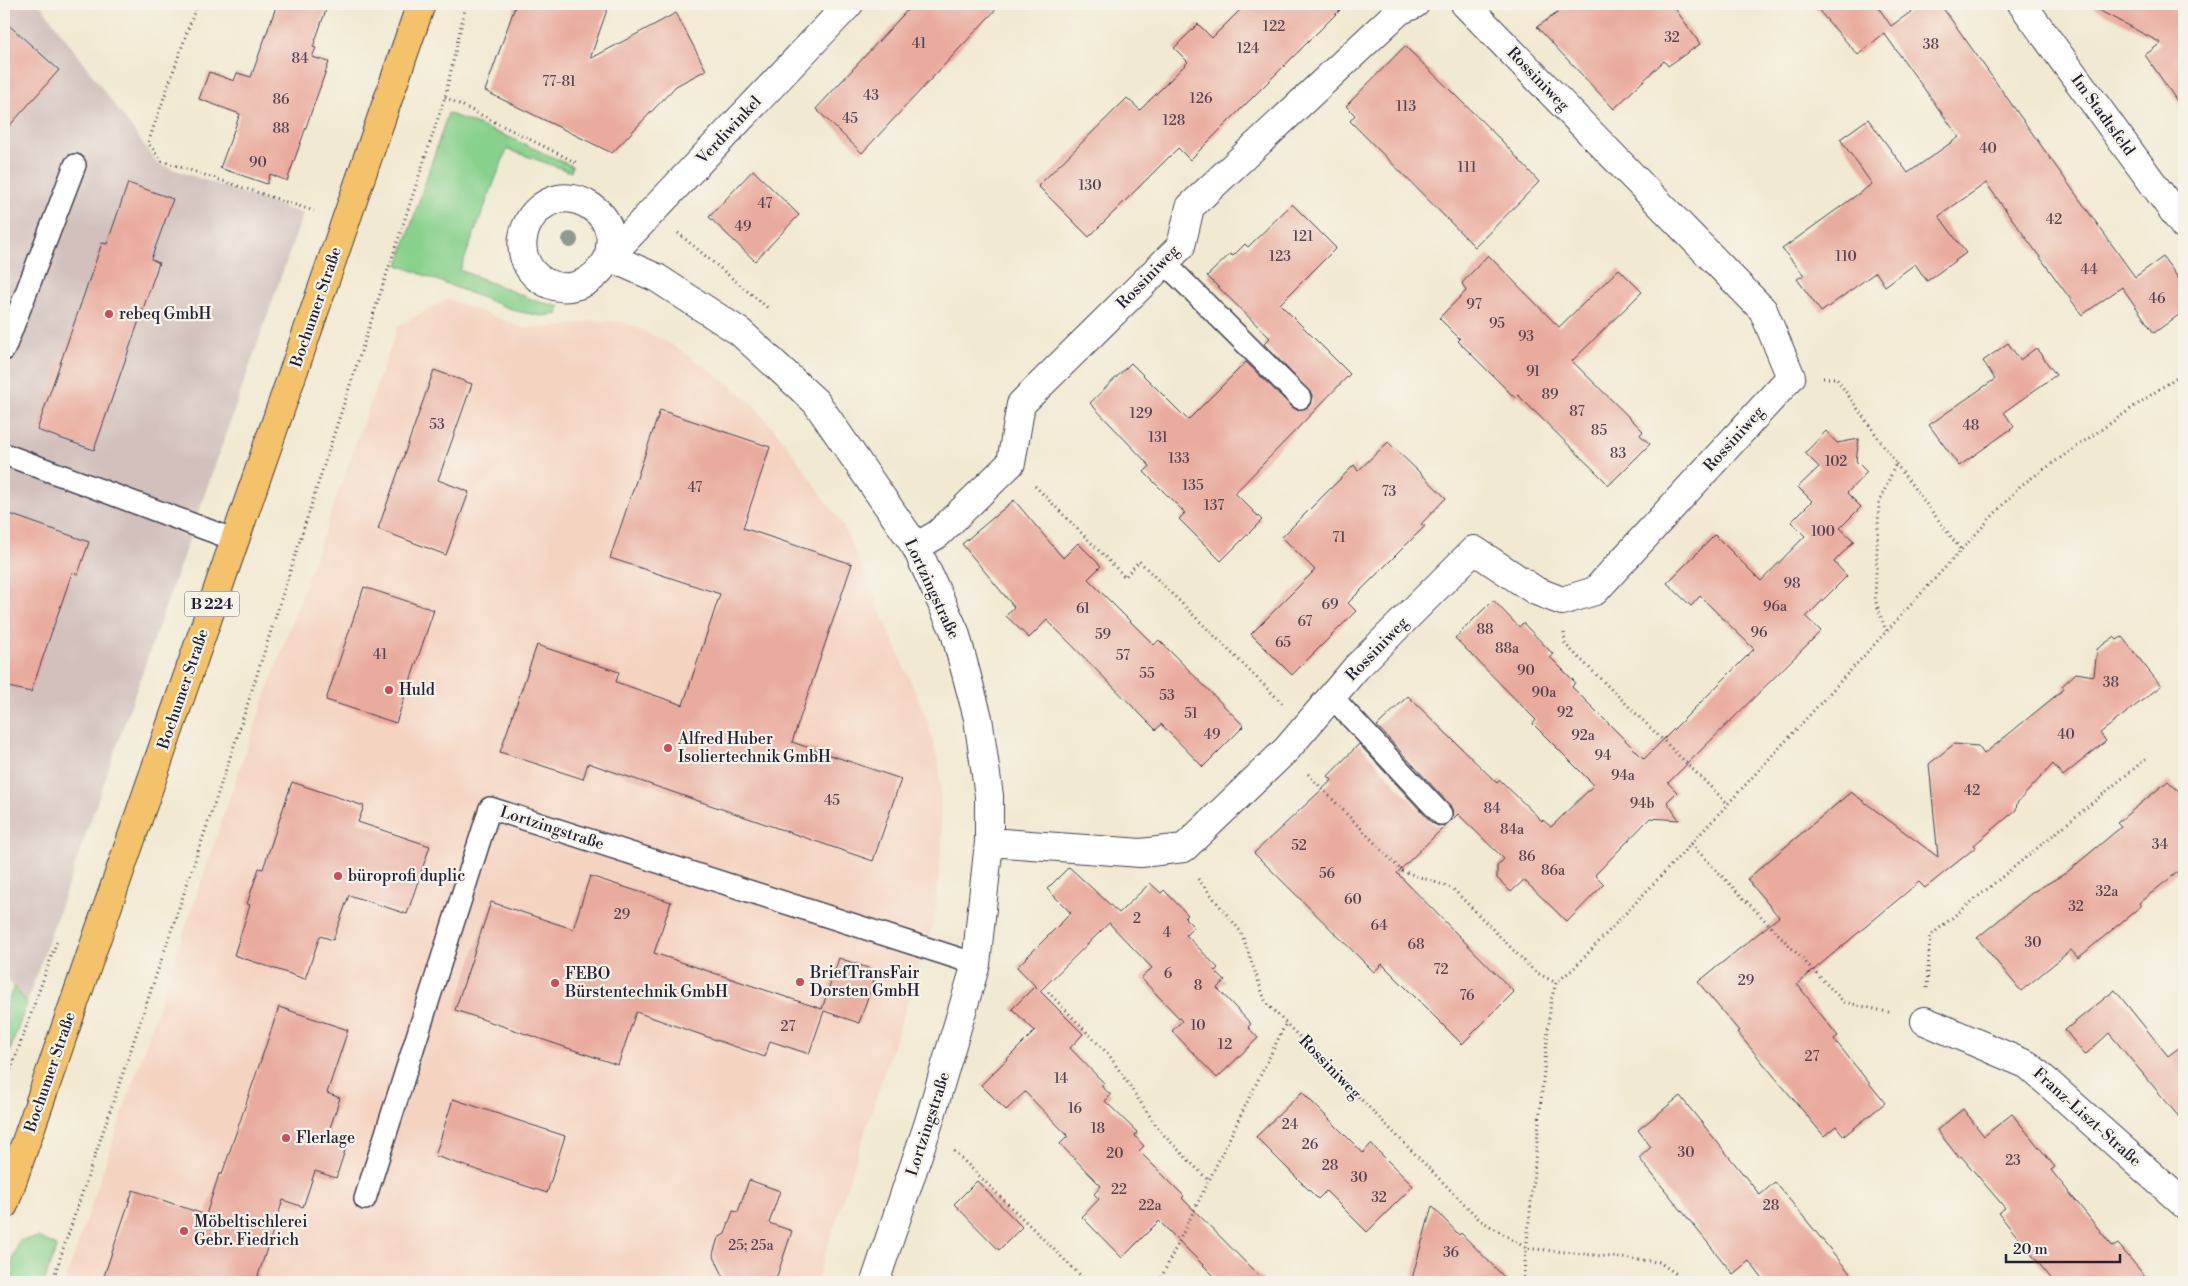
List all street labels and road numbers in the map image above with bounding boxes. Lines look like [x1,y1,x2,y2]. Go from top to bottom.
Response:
street label: Rossiniweg [1503,43,1574,116]
street label: Im Stadtsfeld [2067,70,2139,160]
street label: Verdiwinkel [692,91,766,169]
street label: Rossiniweg [1113,240,1184,313]
street label: Bochumer Straße [286,244,346,371]
street label: Rossiniweg [1699,402,1769,476]
street label: Lortzingstraße [900,536,964,642]
road number: B 224 [184,592,240,616]
street label: Rossiniweg [1342,612,1413,685]
street label: Bochumer Straße [153,626,213,753]
street label: Lortzingstraße [497,802,607,854]
street label: Bochumer Straße [20,1009,80,1136]
street label: Rossiniweg [1295,1031,1366,1104]
street label: Franz-Liszt-Straße [2029,1063,2145,1171]
street label: Lortzingstraße [902,1069,954,1179]

